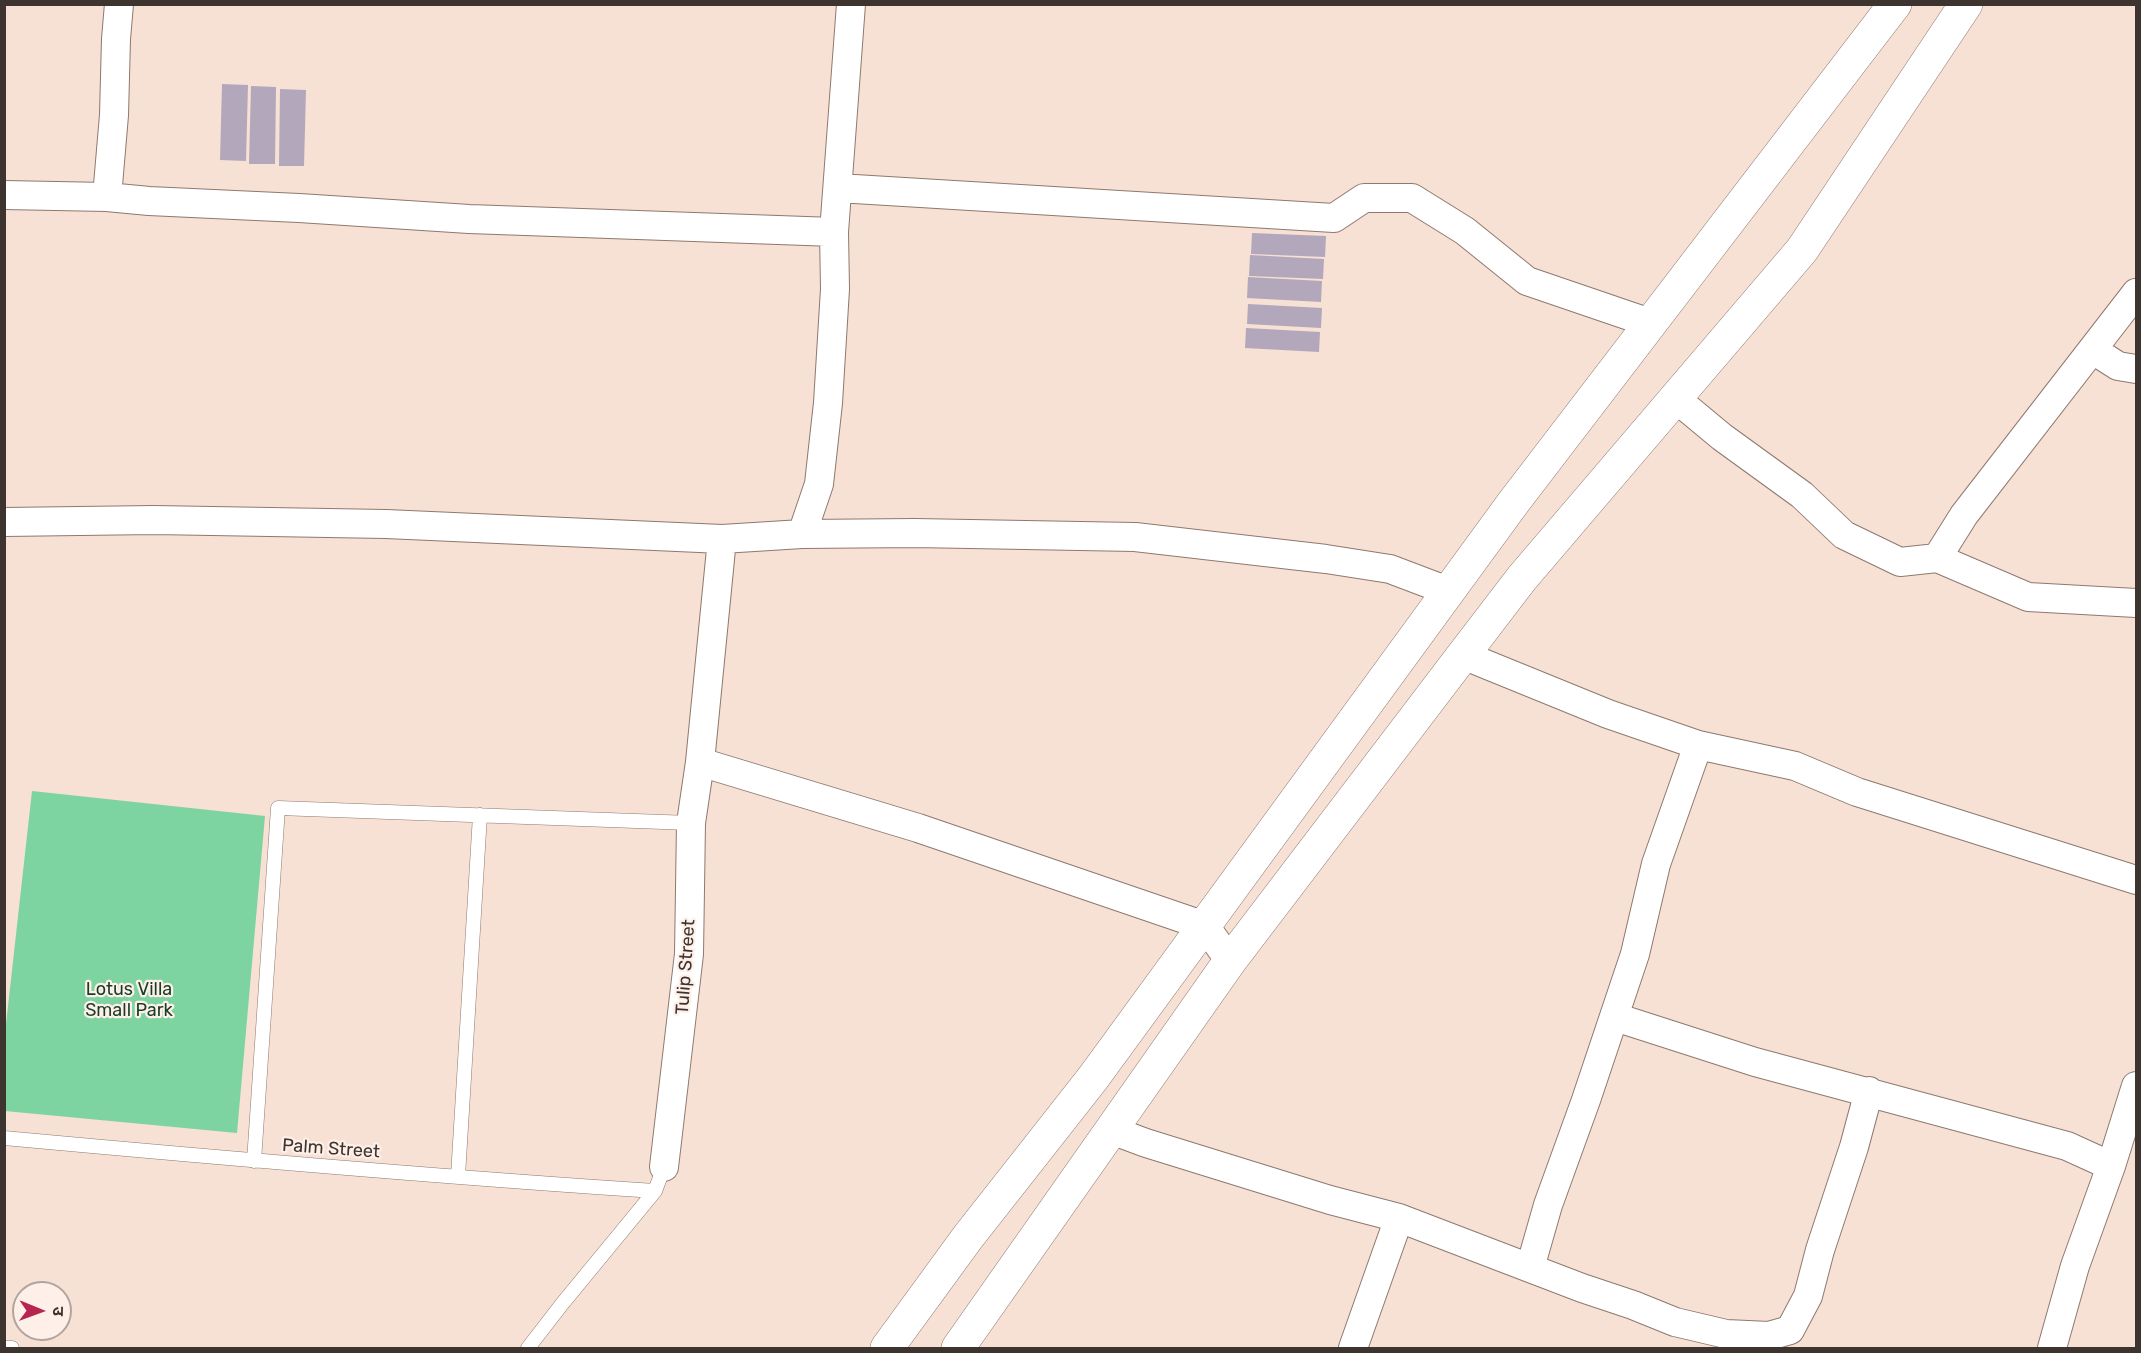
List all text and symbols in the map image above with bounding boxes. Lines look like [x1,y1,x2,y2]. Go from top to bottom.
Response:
street label: Tulip Street [672,918,700,1016]
park label: Lotus Villa Small Park [85,979,173,1022]
street label: Palm Street [281,1135,381,1163]
north arrow [12,1281,72,1341]
text: उ [49,1306,68,1316]

